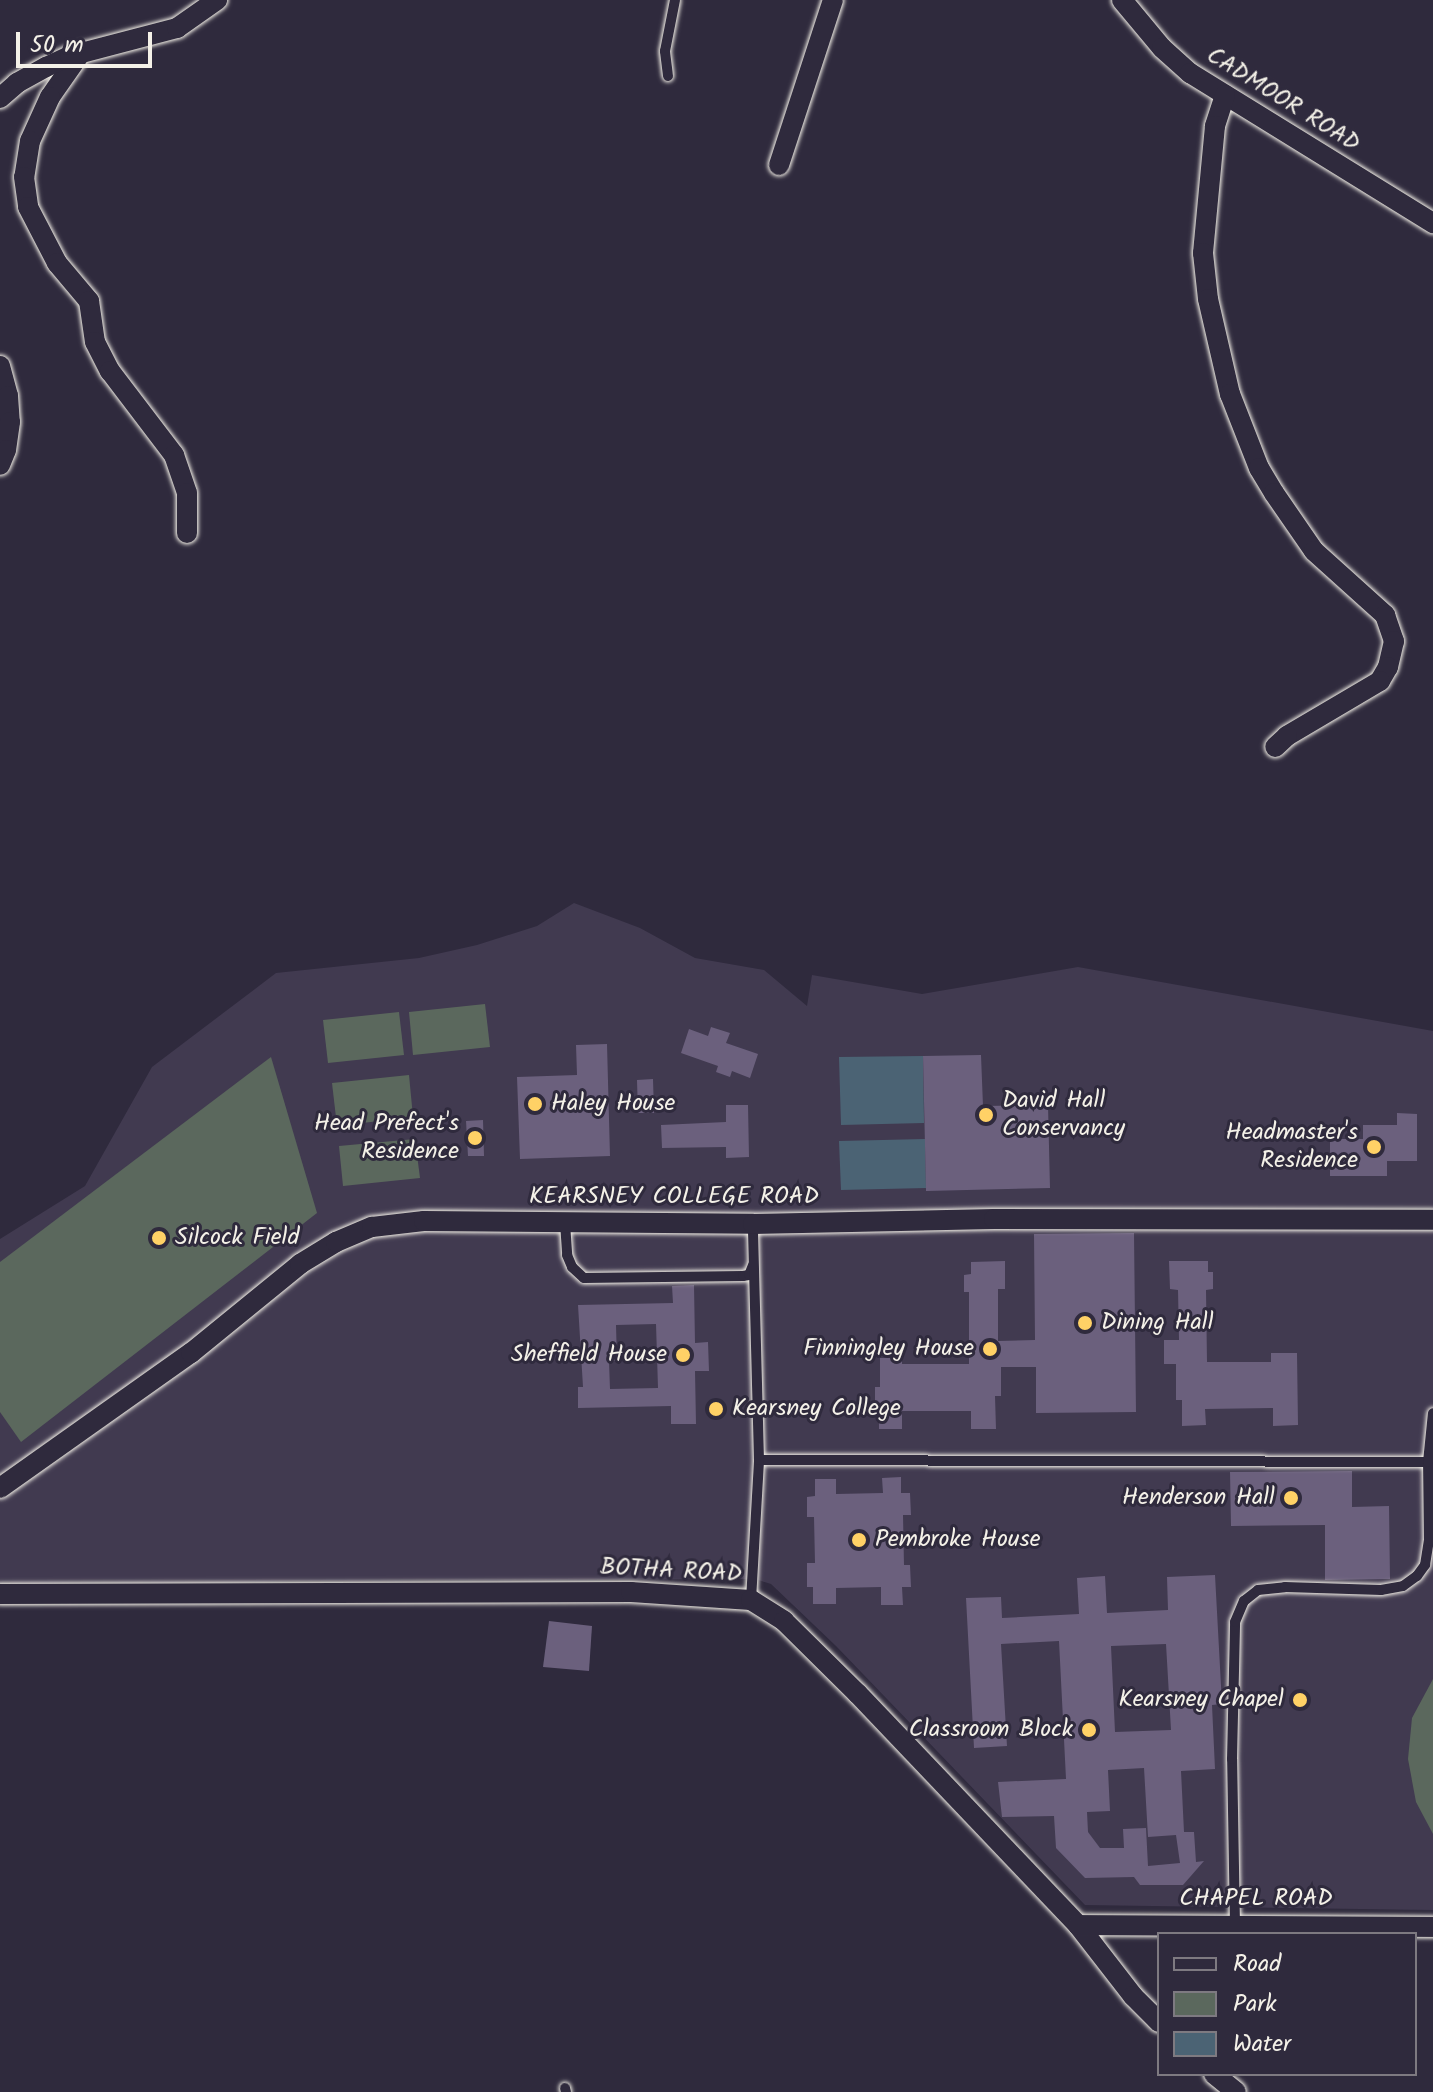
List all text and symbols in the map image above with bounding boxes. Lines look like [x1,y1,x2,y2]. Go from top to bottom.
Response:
scale bar [20,16,156,66]
text: 50 m [30,26,84,65]
street label: CADMOOR ROAD [1201,41,1365,159]
place label: David Hall Conservancy [1002,1087,1125,1143]
place label: Haley House [551,1090,675,1118]
marker: Haley House [526,1095,544,1113]
marker: David Hall Conservancy [977,1106,995,1124]
place label: Head Prefect's Residence [314,1110,459,1166]
place label: Headmaster's Residence [1226,1119,1358,1175]
marker: Head Prefect's Residence [466,1129,484,1147]
marker: Headmaster's Residence [1365,1138,1383,1156]
street label: KEARSNEY COLLEGE ROAD [529,1183,819,1211]
place label: Silcock Field [175,1224,299,1252]
marker: Silcock Field [150,1229,168,1247]
place label: Dining Hall [1101,1309,1214,1337]
marker: Dining Hall [1076,1314,1094,1332]
place label: Finningley House [803,1335,974,1363]
marker: Finningley House [981,1340,999,1358]
place label: Sheffield House [511,1341,667,1369]
marker: Sheffield House [674,1346,692,1364]
place label: Kearsney College [732,1395,901,1423]
marker: Kearsney College [707,1400,725,1418]
place label: Henderson Hall [1122,1484,1275,1512]
marker: Henderson Hall [1282,1489,1300,1507]
place label: Pembroke House [875,1526,1041,1554]
marker: Pembroke House [850,1531,868,1549]
street label: BOTHA ROAD [599,1553,743,1589]
place label: Kearsney Chapel [1118,1686,1284,1714]
marker: Kearsney Chapel [1291,1691,1309,1709]
place label: Classroom Block [909,1716,1073,1744]
marker: Classroom Block [1080,1721,1098,1739]
street label: CHAPEL ROAD [1179,1885,1333,1913]
legend [1157,1932,1417,2076]
text: Road [1233,1945,1281,1984]
text: Park [1233,1985,1277,2024]
text: Water [1233,2025,1291,2064]

